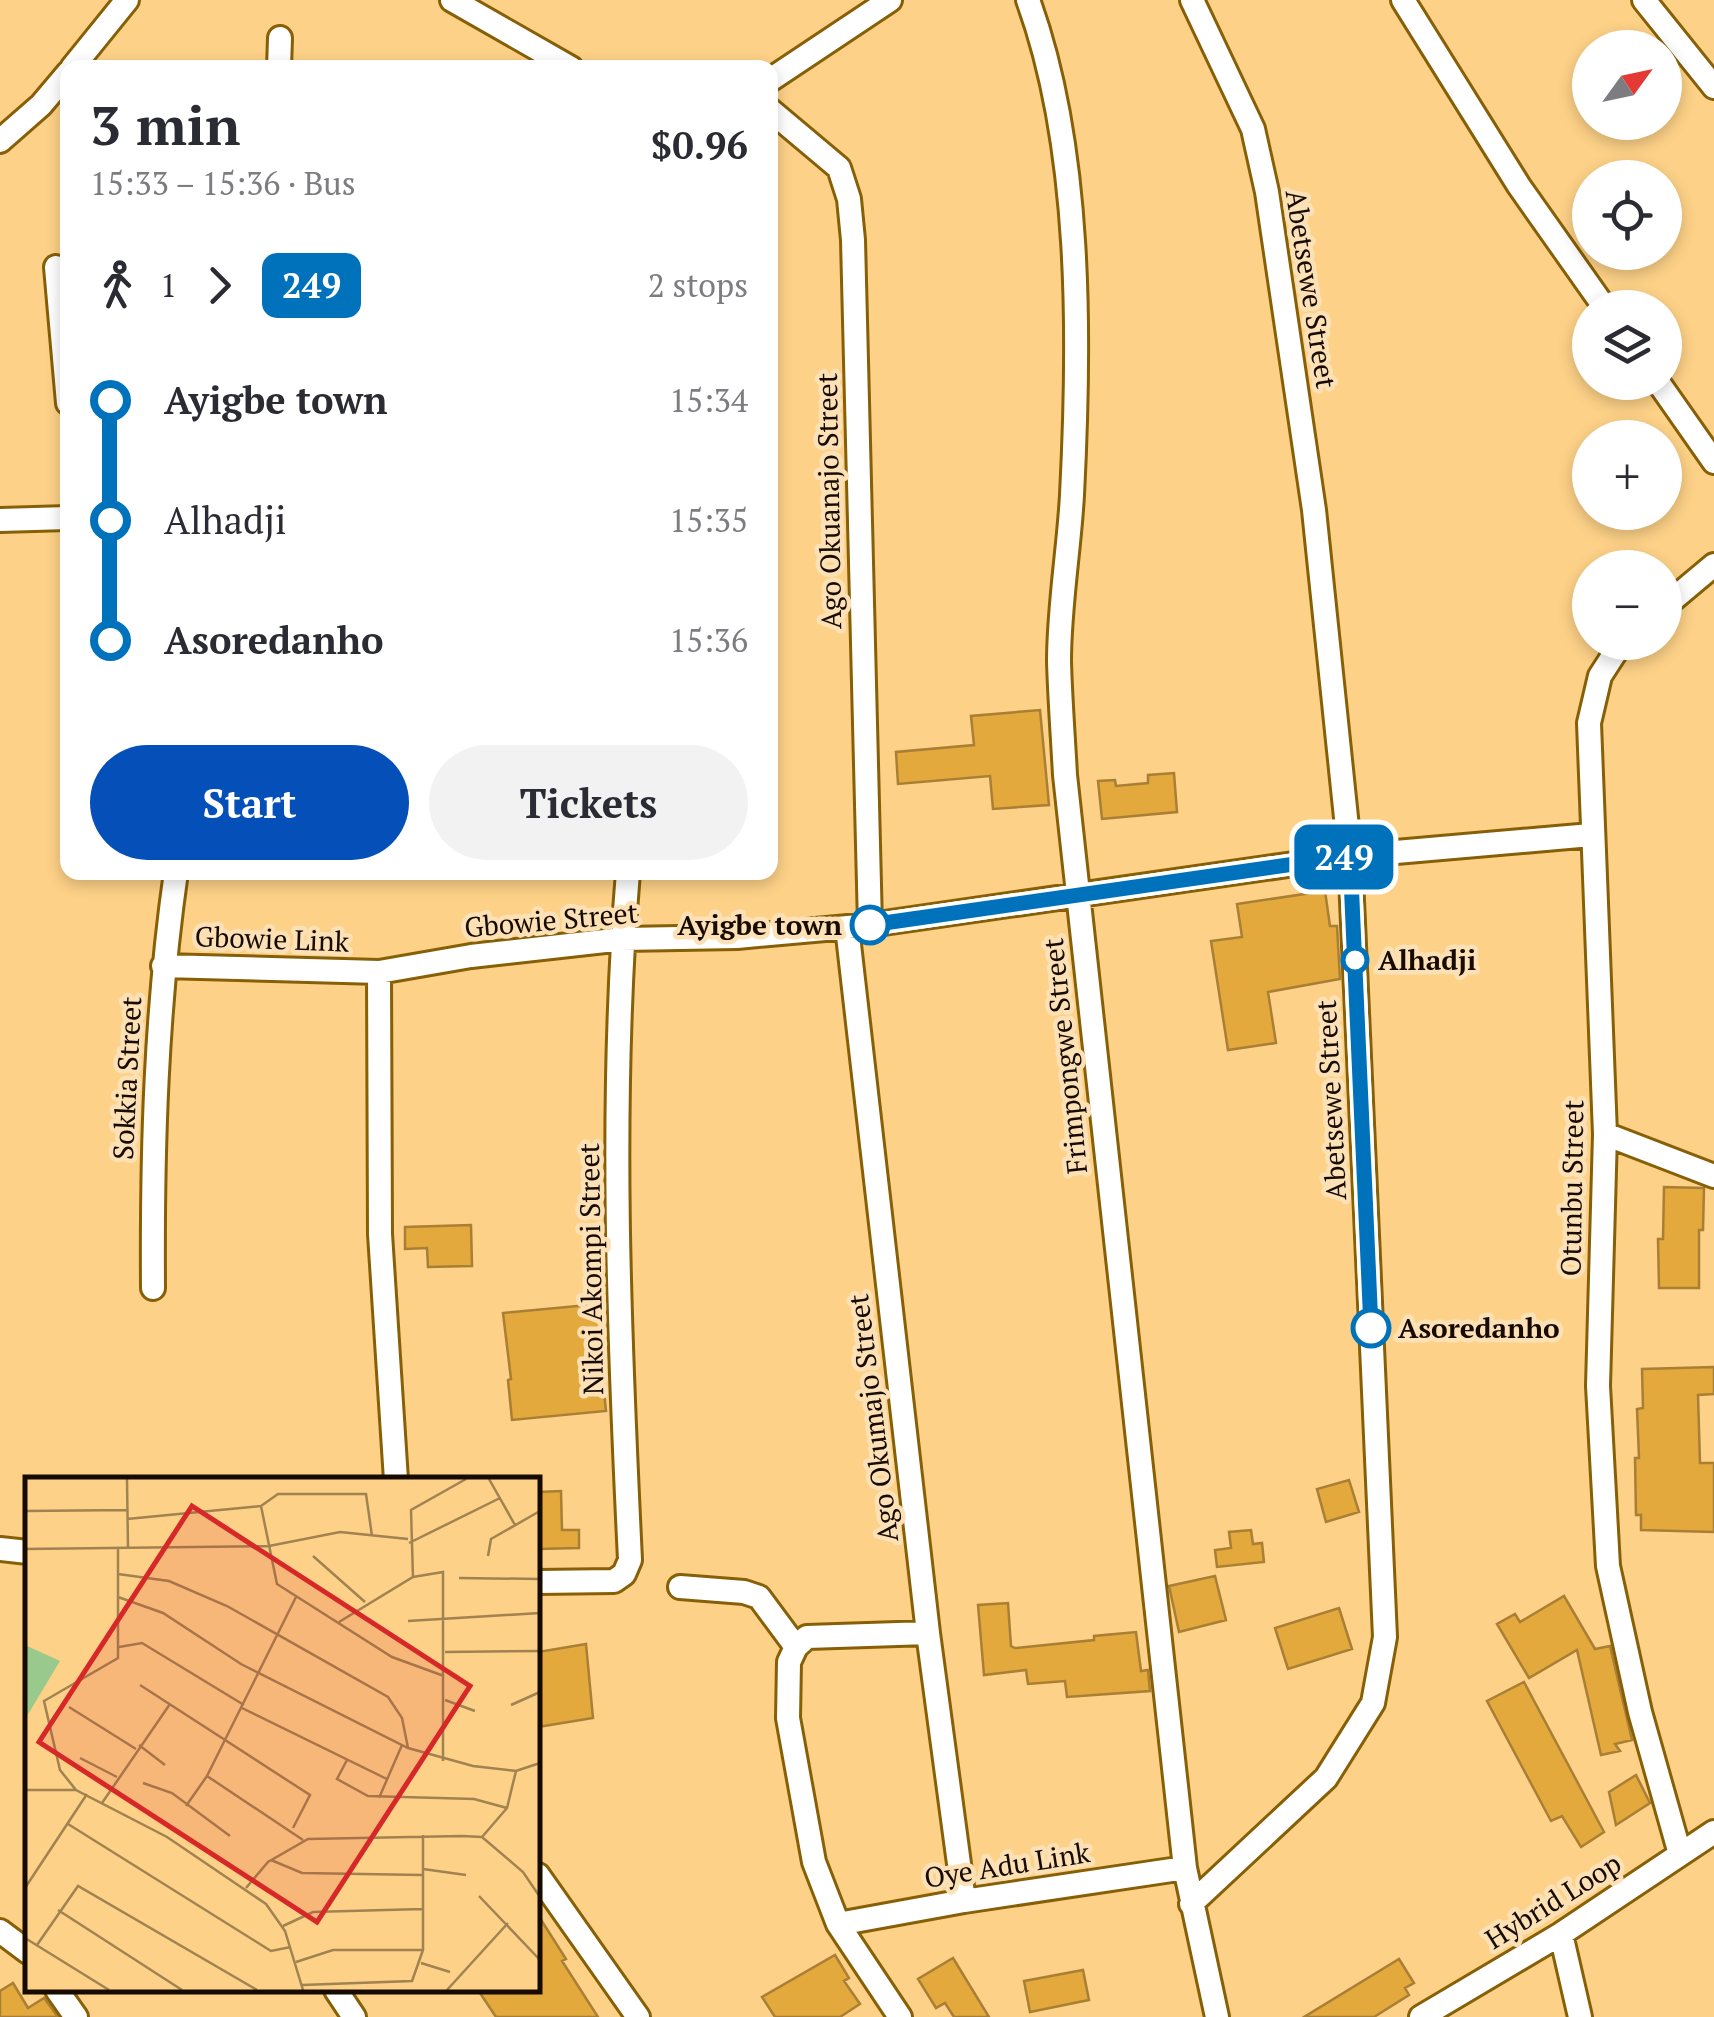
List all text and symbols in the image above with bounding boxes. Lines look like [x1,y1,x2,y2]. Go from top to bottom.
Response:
north arrow [1572,30,1682,140]
map controls [1572,30,1682,660]
text: 3 min [90,88,240,161]
text: $0.96 [651,120,748,170]
button: locate [1572,160,1682,270]
text: 15:33 – 15:36 · Bus [90,162,356,204]
street label: Abetsewe Street [1278,187,1346,392]
icon: walk [90,258,145,313]
icon: forward [192,258,247,313]
text: 249 [282,262,341,308]
text: 1 [160,264,177,306]
text: 2 stops [648,264,748,306]
button: layers [1572,290,1682,400]
street label: Ago Okuanajo Street [808,372,849,629]
text: Ayigbe town [164,375,387,425]
text: 15:34 [669,379,748,421]
button: + [1572,420,1682,530]
text: Alhadji [164,495,286,545]
text: 15:35 [669,499,748,541]
button: − [1572,550,1682,660]
text: Asoredanho [164,615,384,665]
text: 15:36 [669,619,748,661]
button: Start [90,745,409,860]
button: Tickets [429,745,748,860]
line badge: 249 [1286,824,1402,890]
text: 249 [1314,834,1374,880]
street label: Gbowie Street [463,893,640,946]
place label: Ayigbe town [677,906,842,943]
marker: Ayigbe town [851,906,889,944]
street label: Gbowie Link [194,917,350,960]
street label: Frimpongwe Street [1034,936,1095,1176]
place label: Alhadji [1378,941,1476,978]
marker: Alhadji [1342,947,1368,973]
street label: Sokkia Street [104,995,149,1161]
street label: Abetsewe Street [1307,998,1354,1201]
street label: Otunbu Street [1551,1099,1592,1277]
street label: Nikoi Akompi Street [570,1142,611,1395]
street label: Ago Okumajo Street [839,1291,906,1544]
marker: Asoredanho [1352,1309,1390,1347]
place label: Asoredanho [1398,1309,1560,1346]
inset map [25,1477,540,1992]
street label: Oye Adu Link [921,1833,1093,1896]
street label: Hybrid Loop [1478,1844,1628,1957]

